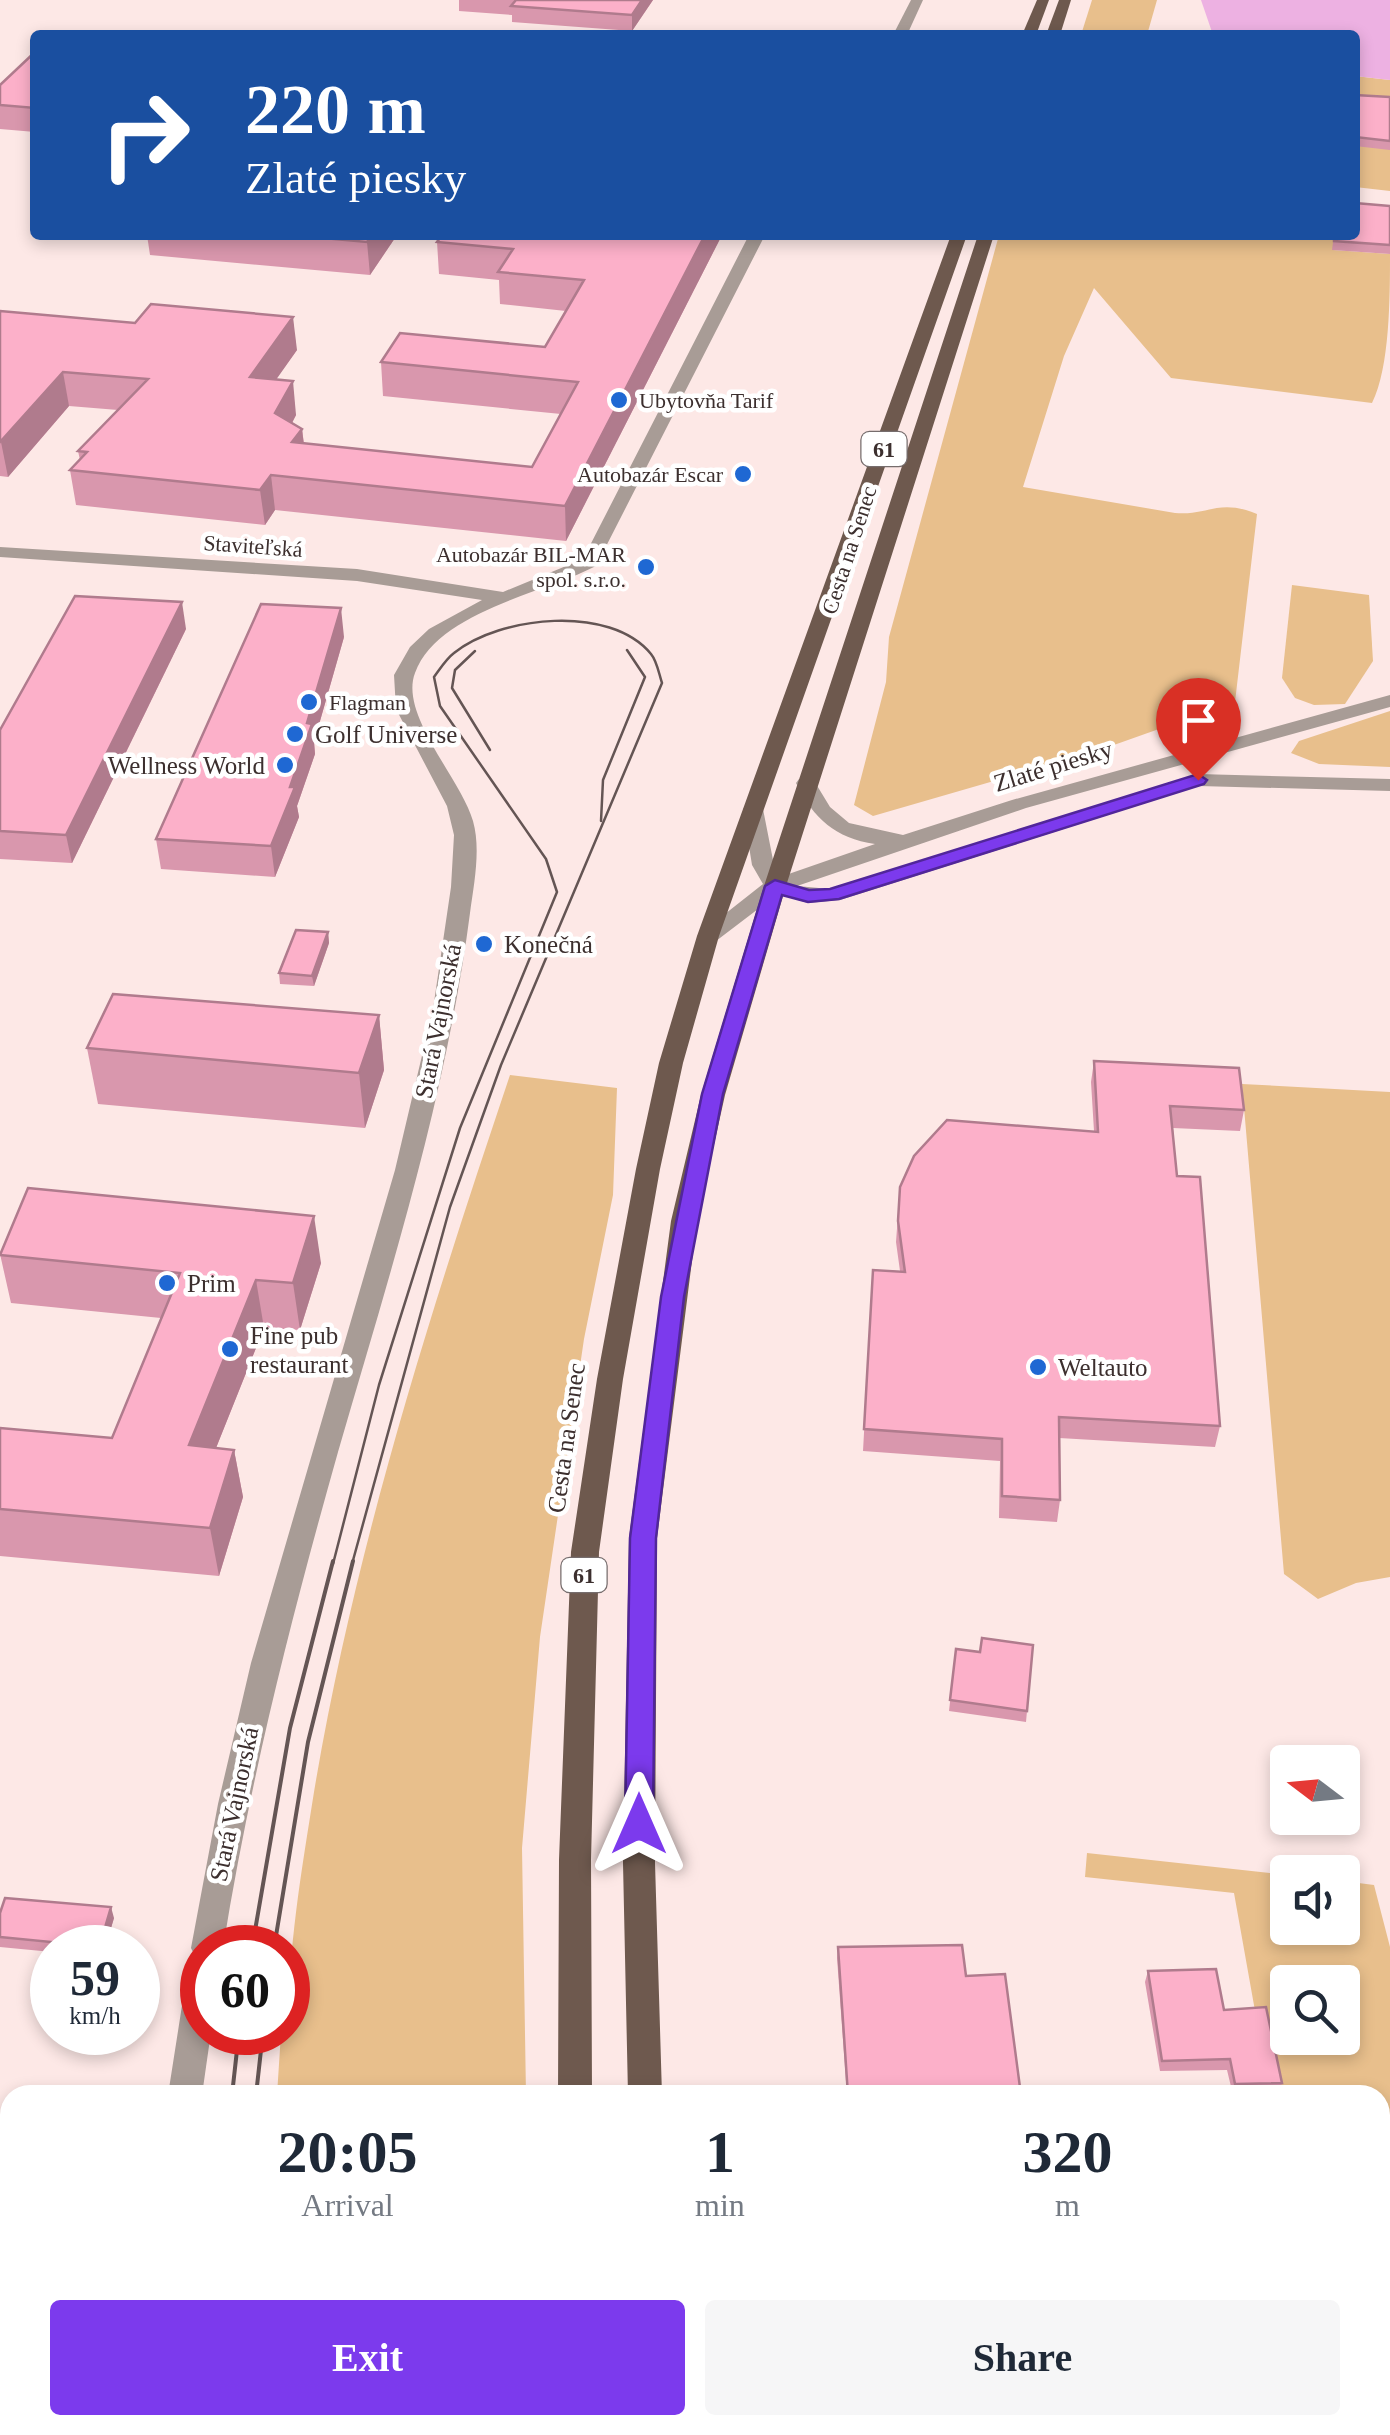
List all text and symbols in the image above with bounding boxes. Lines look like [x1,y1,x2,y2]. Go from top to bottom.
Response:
icon: right [80,70,210,200]
text: 220 m [245,71,426,148]
text: Zlaté piesky [245,153,466,203]
place label: Ubytovňa Tarif [639,388,774,413]
marker: Ubytovňa Tarif [608,389,630,411]
road number: 61 [862,432,906,466]
place label: Autobazár Escar [577,462,724,487]
marker: Autobazár Escar [732,463,754,485]
street label: Cesta na Senec [817,483,882,617]
street label: Staviteľská [203,530,304,562]
place label: Autobazár BIL-MAR spol. s.r.o. [436,542,626,592]
marker: Autobazár BIL-MAR spol. s.r.o. [635,556,657,578]
pin [1156,678,1241,781]
place label: Flagman [329,690,406,715]
marker: Flagman [298,691,320,713]
icon: arrive [1171,693,1226,748]
place label: Golf Universe [315,721,457,748]
marker: Golf Universe [284,723,306,745]
street label: Zlaté piesky [990,735,1116,797]
place label: Wellness World [108,752,265,779]
marker: Wellness World [274,754,296,776]
place label: Konečná [504,931,593,958]
marker: Konečná [473,933,495,955]
street label: Stará Vajnorská [410,941,466,1101]
place label: Prim [187,1270,236,1297]
marker: Prim [156,1272,178,1294]
place label: Fine pub restaurant [250,1322,349,1378]
marker: Fine pub restaurant [219,1338,241,1360]
place label: Weltauto [1058,1354,1148,1381]
marker: Weltauto [1027,1356,1049,1378]
street label: Cesta na Senec [542,1361,590,1515]
road number: 61 [562,1558,606,1592]
street label: Stará Vajnorská [204,1724,264,1884]
north arrow [1270,1745,1360,1835]
map controls [1270,1745,1360,2055]
position arrow [587,1772,691,1876]
button: sound [1270,1855,1360,1945]
speed limit sign: 60 [180,1925,310,2055]
text: 59 [70,1950,120,2006]
button: search [1270,1965,1360,2055]
text: km/h [69,2002,121,2029]
text: 20:05 [278,2119,418,2185]
text: 1 [705,2119,735,2185]
text: 320 [1022,2119,1112,2185]
text: Arrival [301,2187,394,2223]
text: min [695,2187,745,2223]
text: m [1055,2187,1080,2223]
button: Exit [50,2300,685,2415]
button: Share [705,2300,1340,2415]

